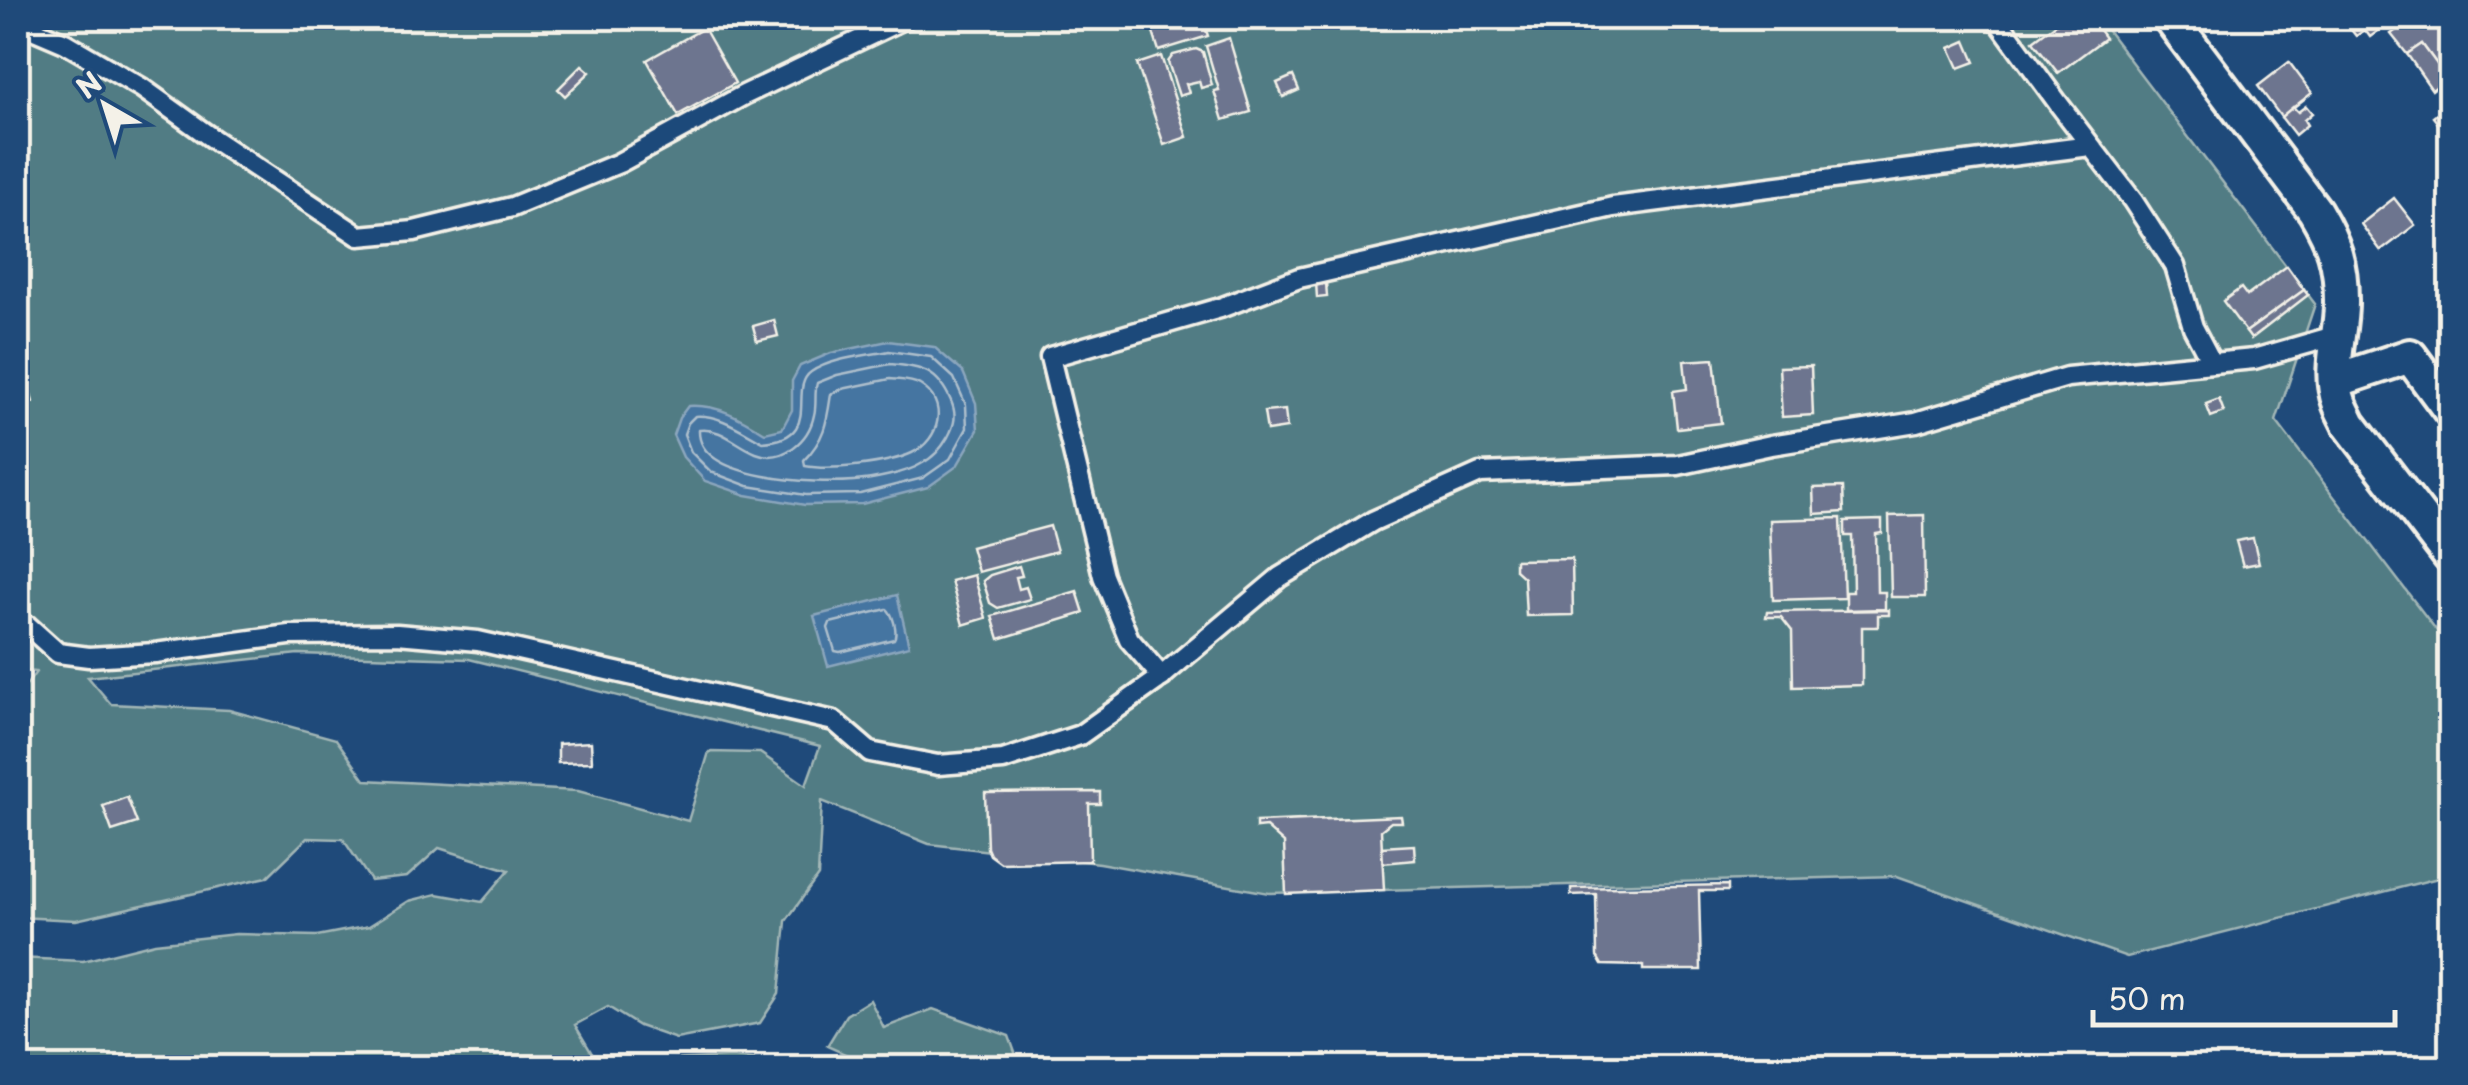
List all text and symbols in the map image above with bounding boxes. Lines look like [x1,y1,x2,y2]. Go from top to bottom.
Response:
north arrow [55,55,155,155]
text: N [66,61,110,108]
scale bar [2093,965,2396,1027]
text: 50 m [2108,975,2186,1020]

